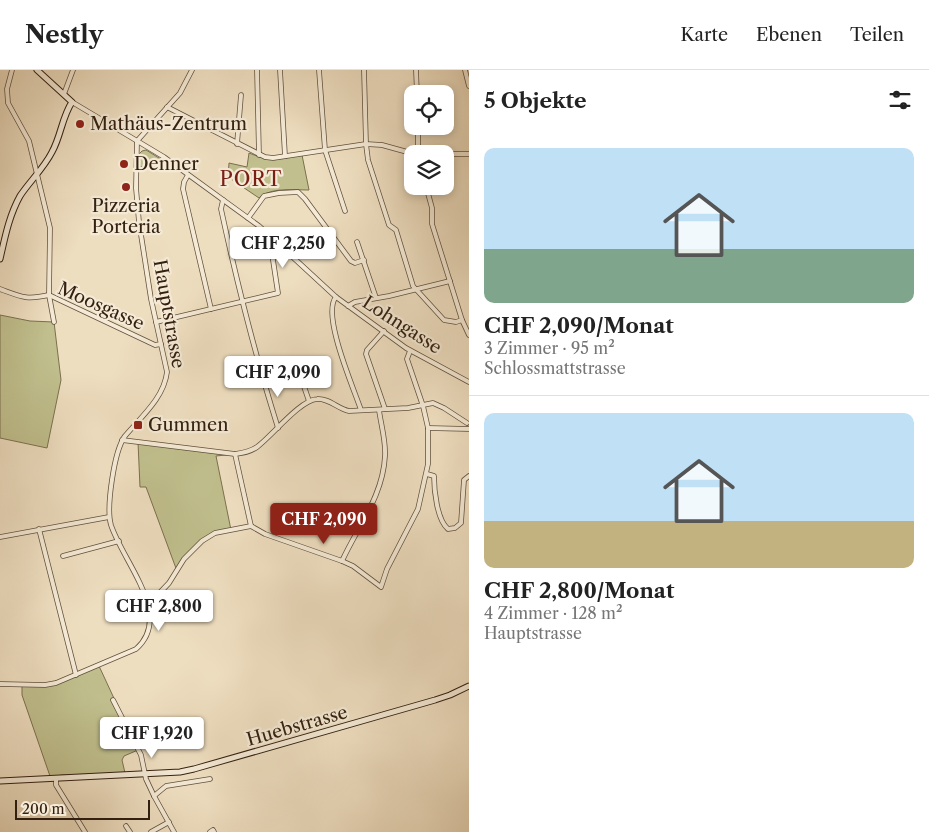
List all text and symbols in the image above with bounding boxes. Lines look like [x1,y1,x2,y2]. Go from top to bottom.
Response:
text: Nestly [25,20,103,49]
text: Karte [680,24,728,46]
text: Ebenen [756,24,822,46]
text: Teilen [850,24,904,46]
map controls [404,85,454,195]
button: locate [404,85,454,135]
icon: filters [886,86,914,114]
text: 5 Objekte [484,88,587,113]
place label: Mathäus-Zentrum [90,113,247,135]
marker: Mathäus-Zentrum [74,118,86,130]
button: layers [404,145,454,195]
place label: Denner [134,153,199,175]
marker: Denner [118,158,130,170]
district label: PORT [220,167,282,191]
icon: home [654,180,744,270]
marker: Pizzeria Porteria [120,181,132,193]
place label: Pizzeria Porteria [91,195,161,238]
pin: CHF 2,250 [226,226,340,269]
text: CHF 2,250 [241,233,325,253]
street label: Hauptstrasse [149,258,189,370]
street label: Moosgasse [54,277,148,335]
street label: Lohngasse [358,291,446,359]
text: CHF 2,090/Monat [484,313,674,338]
text: 3 Zimmer · 95 m² [484,338,615,358]
pin: CHF 2,090 [221,356,335,398]
text: Schlossmattstrasse [484,358,626,378]
text: CHF 2,090 [235,362,321,382]
place label: Gummen [148,414,228,436]
marker: Gummen [132,419,144,431]
icon: home [654,446,744,536]
pin: CHF 2,090 [267,502,381,545]
text: CHF 2,090 [281,509,367,529]
text: CHF 2,800/Monat [484,578,674,603]
pin: CHF 2,800 [102,590,216,632]
text: CHF 2,800 [116,596,202,616]
text: 4 Zimmer · 128 m² [484,603,623,623]
text: Hauptstrasse [484,623,582,643]
street label: Huebstrasse [244,701,350,751]
pin: CHF 1,920 [95,716,209,759]
text: CHF 1,920 [111,723,193,743]
scale bar [15,797,150,820]
text: 200 m [22,800,65,818]

